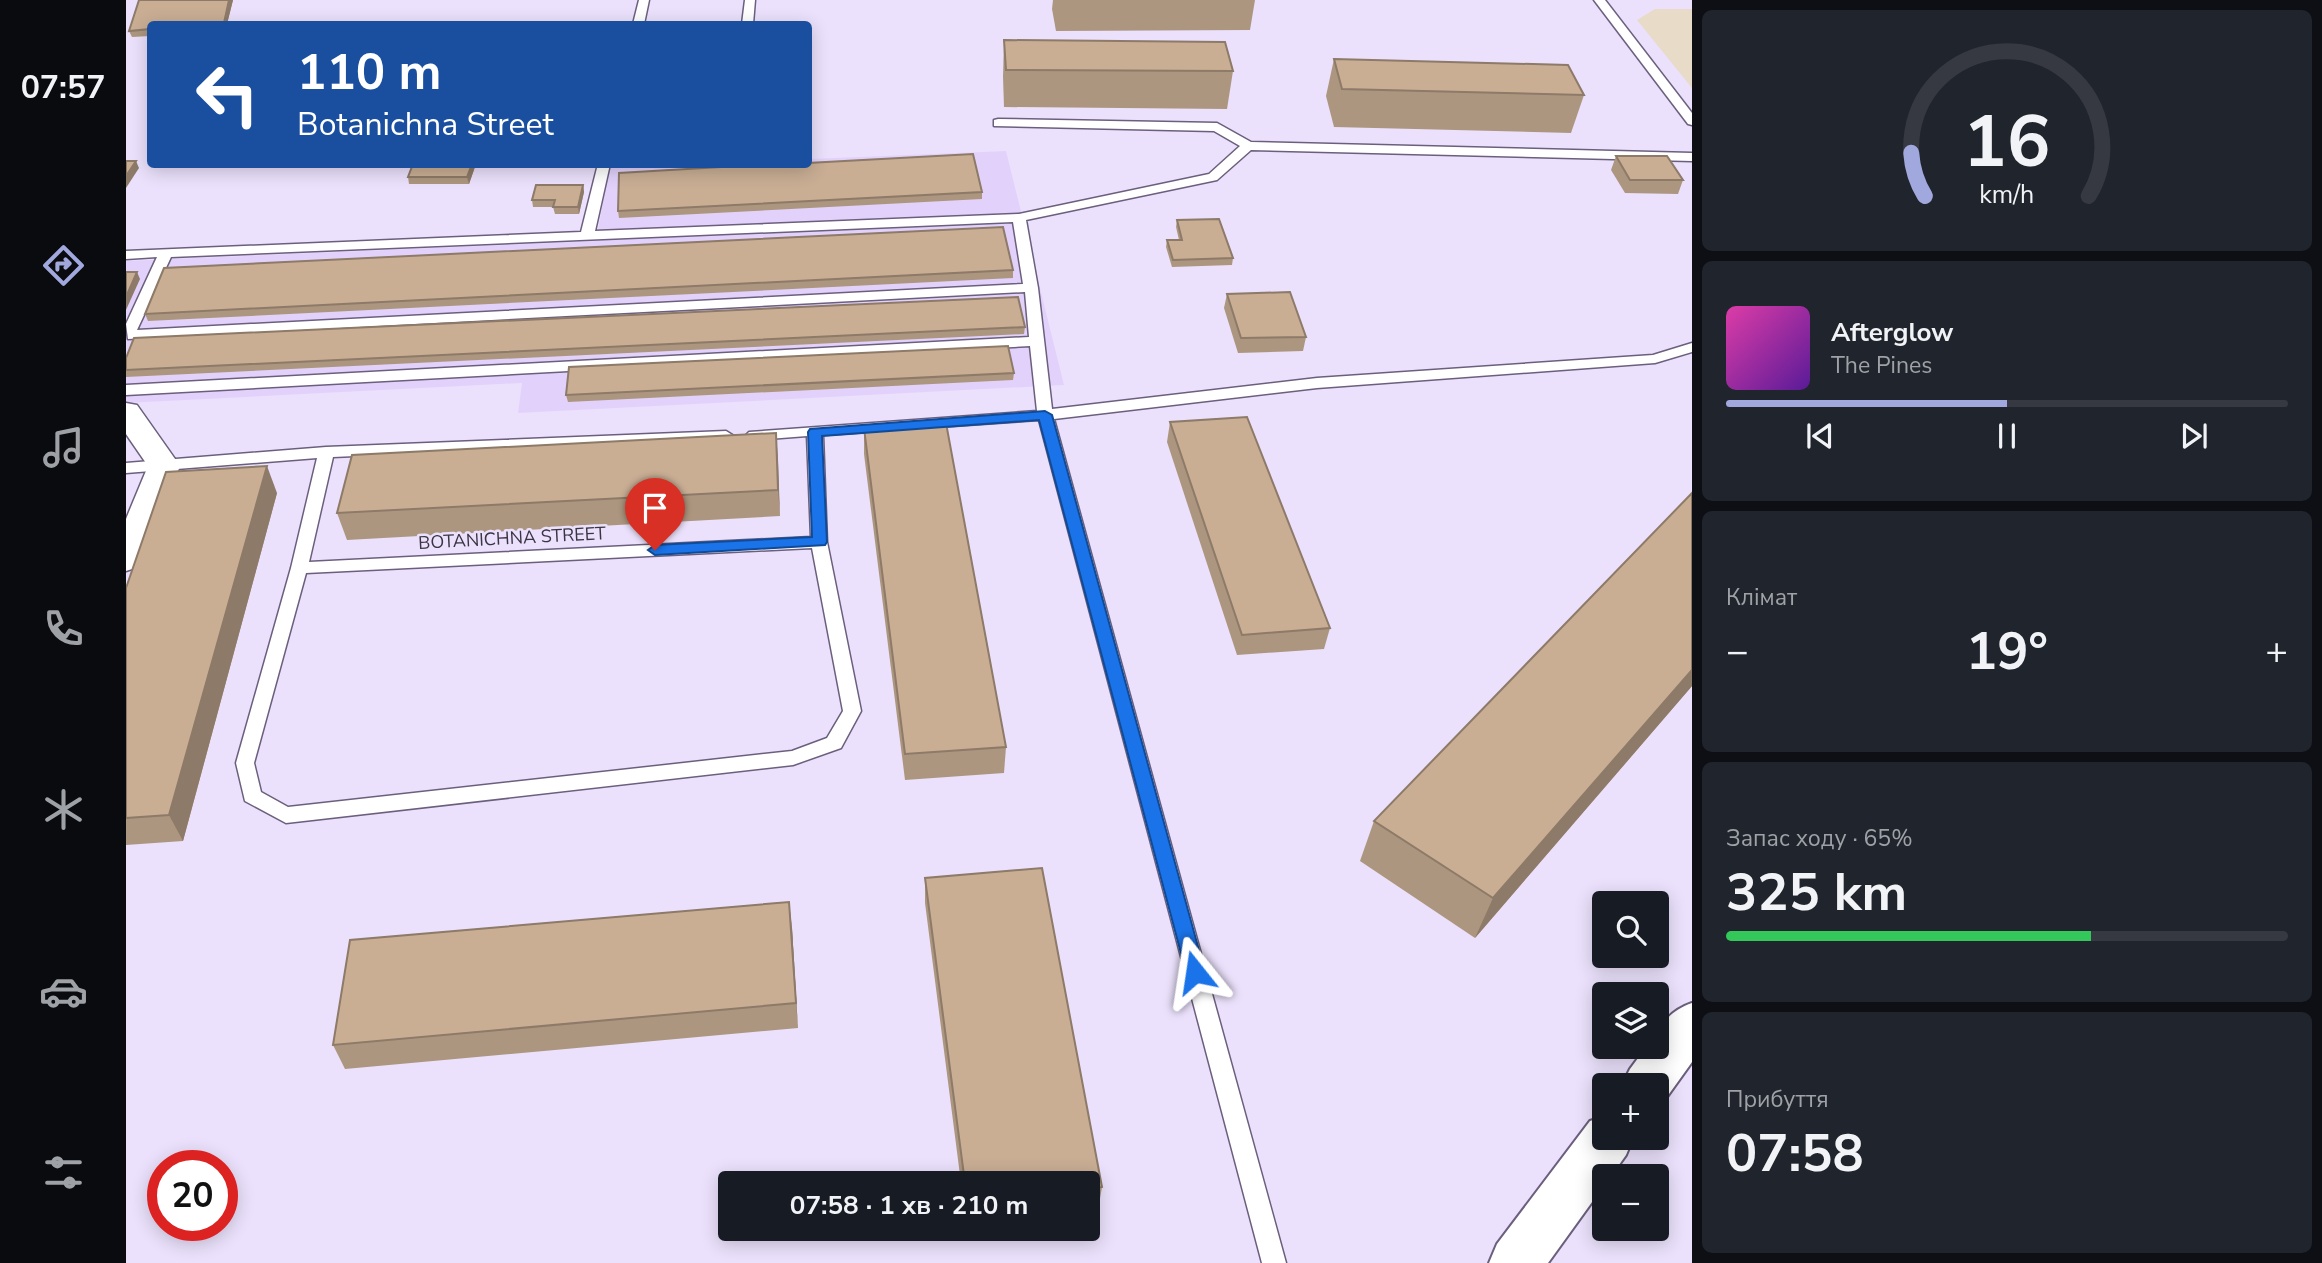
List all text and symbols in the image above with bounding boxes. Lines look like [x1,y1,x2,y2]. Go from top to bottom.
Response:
text: 110 m [297,39,441,106]
icon: left [182,49,273,140]
text: 07:57 [21,66,105,109]
text: 16 [1963,93,2051,193]
text: Botanichna Street [297,103,554,146]
text: km/h [1979,178,2035,212]
icon: directions [39,241,88,290]
text: Afterglow [1831,315,1954,350]
text: The Pines [1831,350,1932,381]
icon: previous [1801,417,1839,455]
icon: pause [1988,417,2026,455]
icon: next [2175,417,2213,455]
icon: music [39,423,88,472]
pin [625,478,685,550]
icon: arrive [636,489,674,527]
street label: BOTANICHNA STREET [418,521,607,555]
text: Клімат [1726,582,1797,613]
icon: phone [39,604,88,653]
text: 19° [1966,616,2048,687]
text: − [1726,626,1749,677]
text: + [2265,626,2288,677]
icon: climate [39,785,88,834]
text: Запас ходу · 65% [1726,823,1913,854]
text: 325 km [1726,857,1907,928]
map controls [1592,891,1669,1241]
button: search [1592,891,1669,968]
position arrow [1158,935,1232,1009]
icon: car [39,967,88,1016]
button: layers [1592,982,1669,1059]
button: + [1592,1073,1669,1150]
text: Прибуття [1726,1084,1829,1115]
text: 07:58 [1726,1118,1864,1189]
icon: filters [39,1148,88,1197]
speed limit sign: 20 [147,1150,238,1241]
button: − [1592,1164,1669,1241]
text: 07:58 · 1 хв · 210 m [790,1188,1028,1223]

